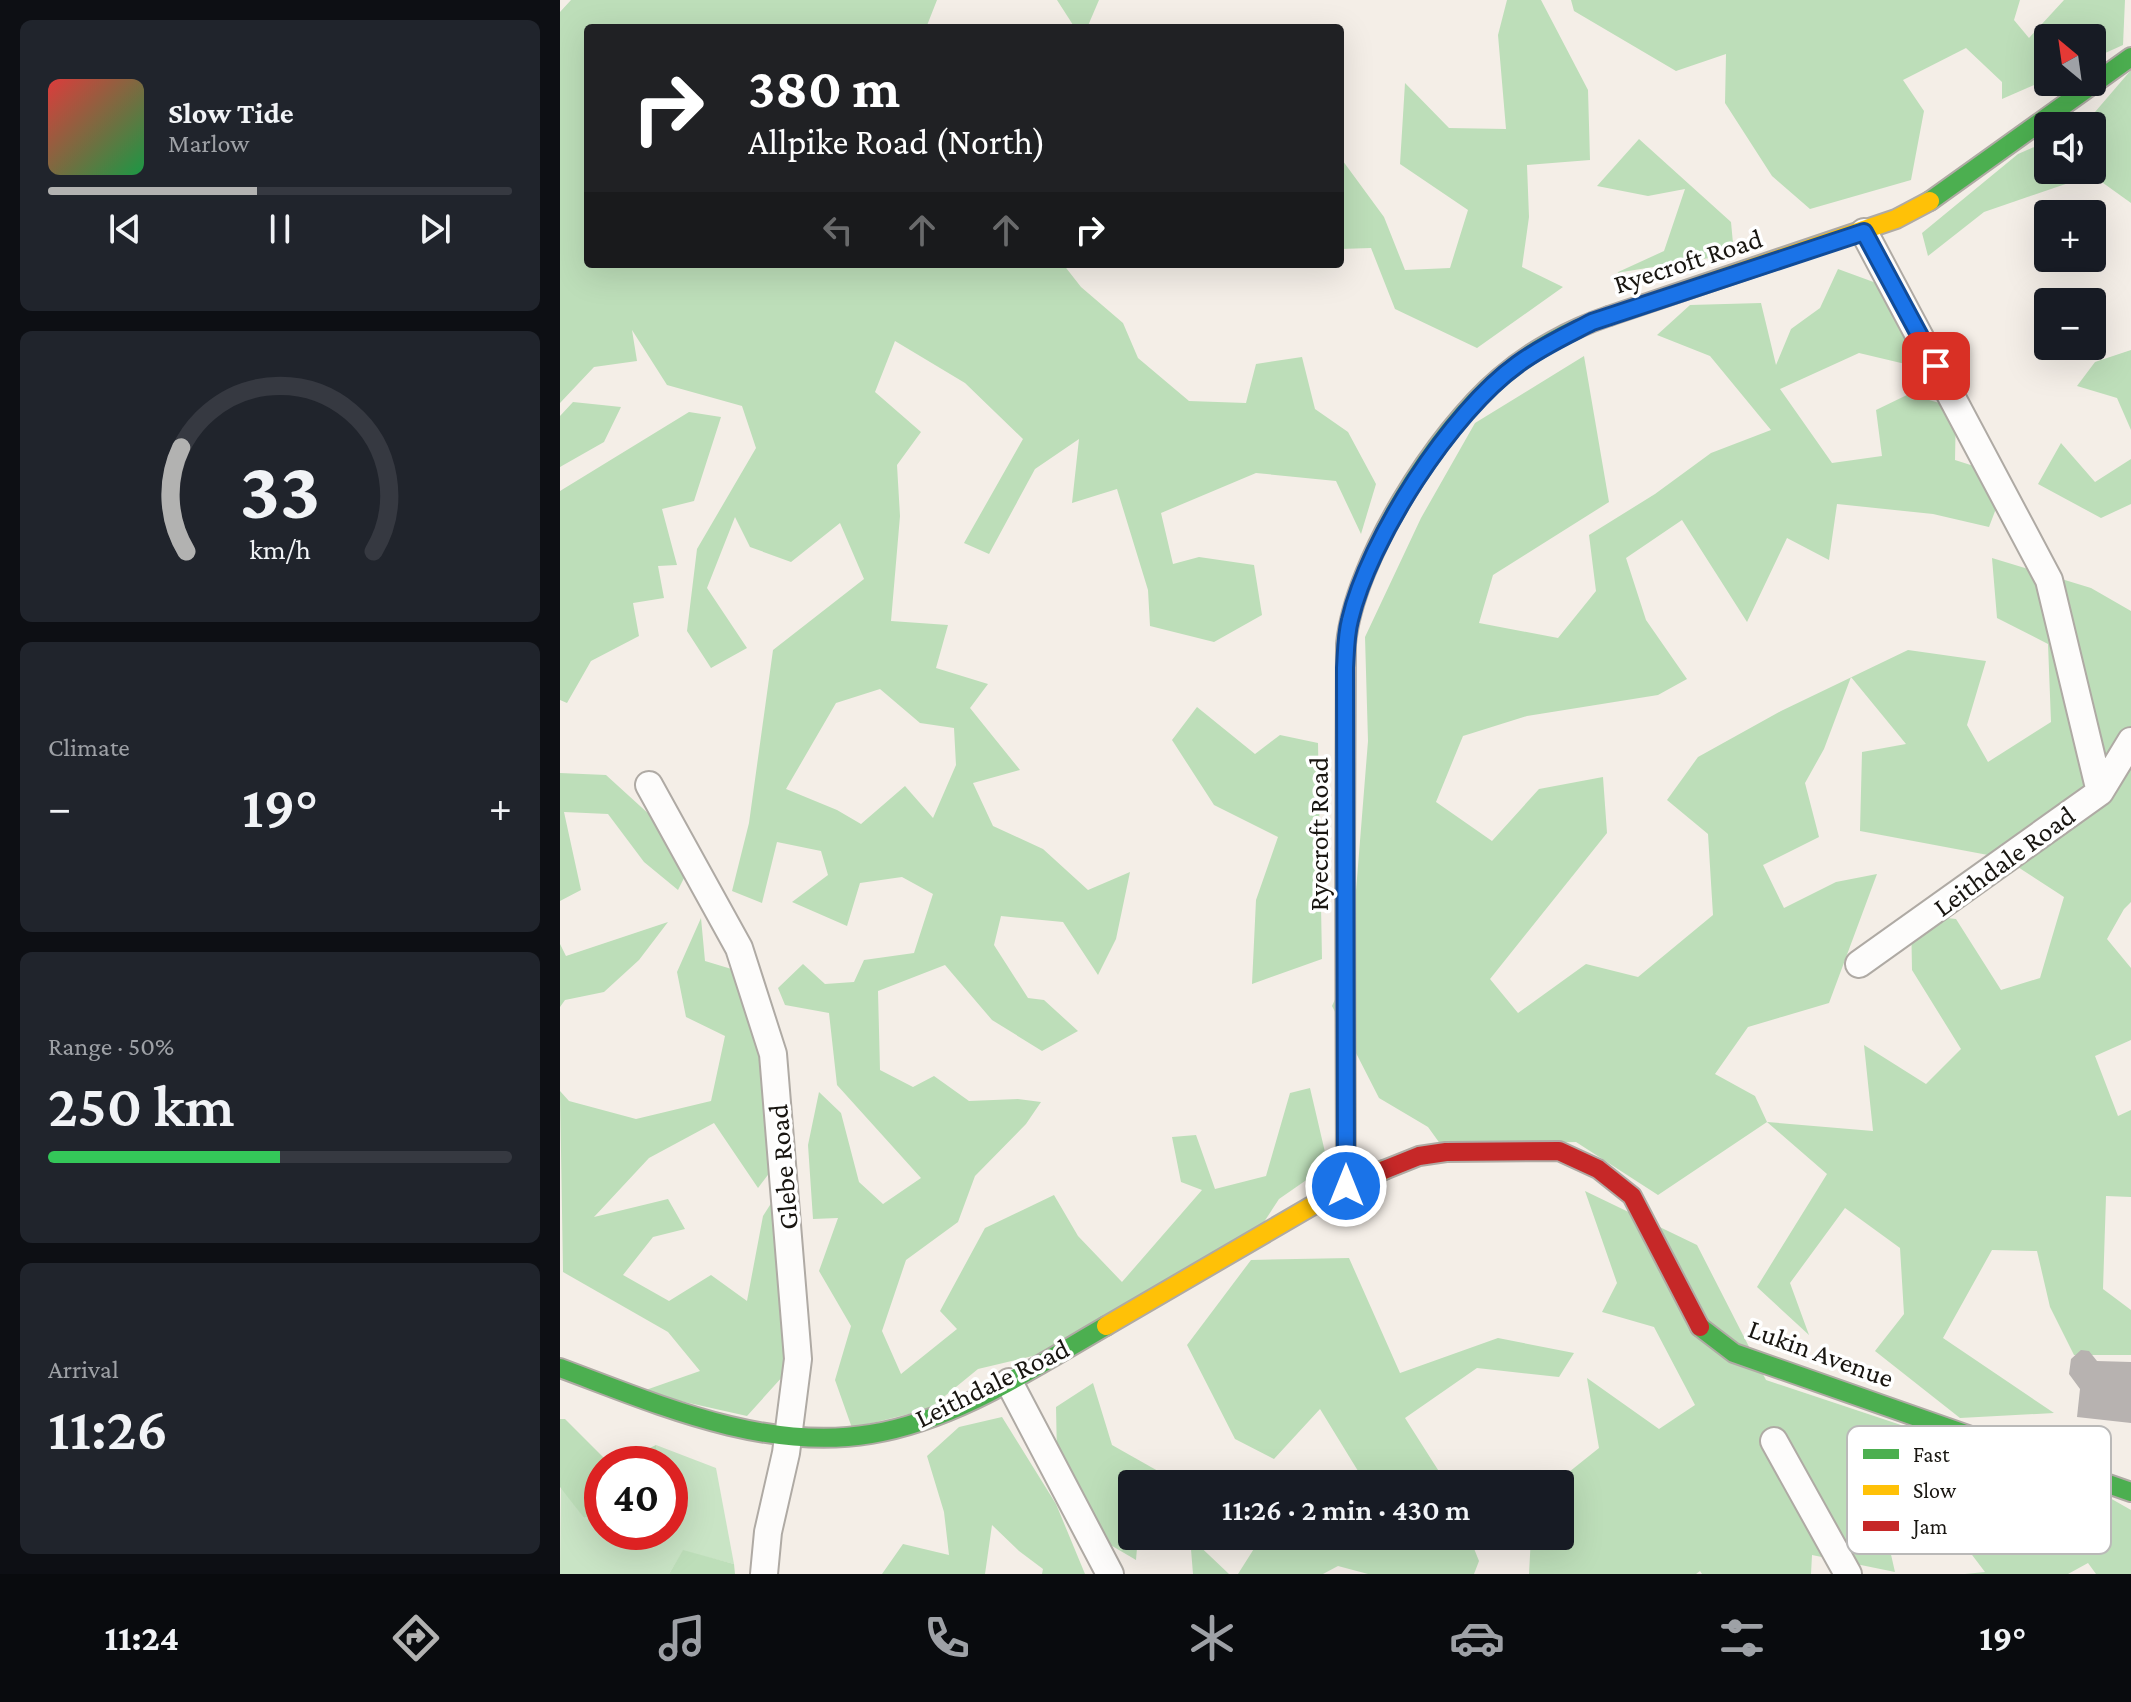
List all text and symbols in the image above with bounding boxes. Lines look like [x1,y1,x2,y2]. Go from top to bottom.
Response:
north arrow [2034,24,2106,96]
map controls [2034,24,2106,360]
icon: right [616,56,720,160]
text: 380 m [748,57,900,119]
text: Slow Tide [168,96,294,129]
button: sound [2034,112,2106,184]
text: Allpike Road (North) [748,122,1046,162]
text: Marlow [168,129,249,158]
button: + [2034,200,2106,272]
icon: previous [103,207,147,251]
icon: pause [258,207,302,251]
icon: next [413,207,457,251]
icon: left [816,208,860,252]
icon: ahead [900,208,944,252]
icon: ahead [984,208,1028,252]
icon: right [1068,208,1112,252]
street label: Ryecroft Road [1610,222,1766,300]
button: − [2034,288,2106,360]
pin [1902,332,1970,400]
icon: arrive [1914,344,1958,388]
text: 33 [240,443,320,536]
text: km/h [249,533,311,565]
text: Climate [48,733,130,762]
street label: Ryecroft Road [1303,757,1334,911]
text: 19° [242,773,318,840]
text: − [48,783,71,831]
text: + [489,783,512,831]
street label: Leithdale Road [1927,799,2081,923]
text: Range · 50% [48,1032,174,1061]
text: 250 km [48,1072,235,1139]
street label: Glebe Road [762,1103,804,1231]
position arrow [1304,1144,1388,1228]
street label: Lukin Avenue [1744,1312,1898,1394]
street label: Leithdale Road [910,1332,1074,1434]
text: Arrival [48,1355,119,1384]
text: 11:26 [48,1395,168,1462]
legend [1847,1426,2111,1554]
text: Fast [1913,1442,1950,1467]
speed limit sign: 40 [584,1446,688,1550]
text: Slow [1913,1478,1957,1503]
text: 11:26 · 2 min · 430 m [1222,1493,1470,1526]
text: Jam [1911,1514,1948,1539]
icon: directions [388,1610,444,1666]
icon: music [654,1610,710,1666]
icon: phone [919,1610,975,1666]
icon: climate [1184,1610,1240,1666]
icon: car [1449,1610,1505,1666]
icon: filters [1714,1610,1770,1666]
text: 11:24 [105,1618,179,1658]
text: 19° [1979,1618,2026,1658]

